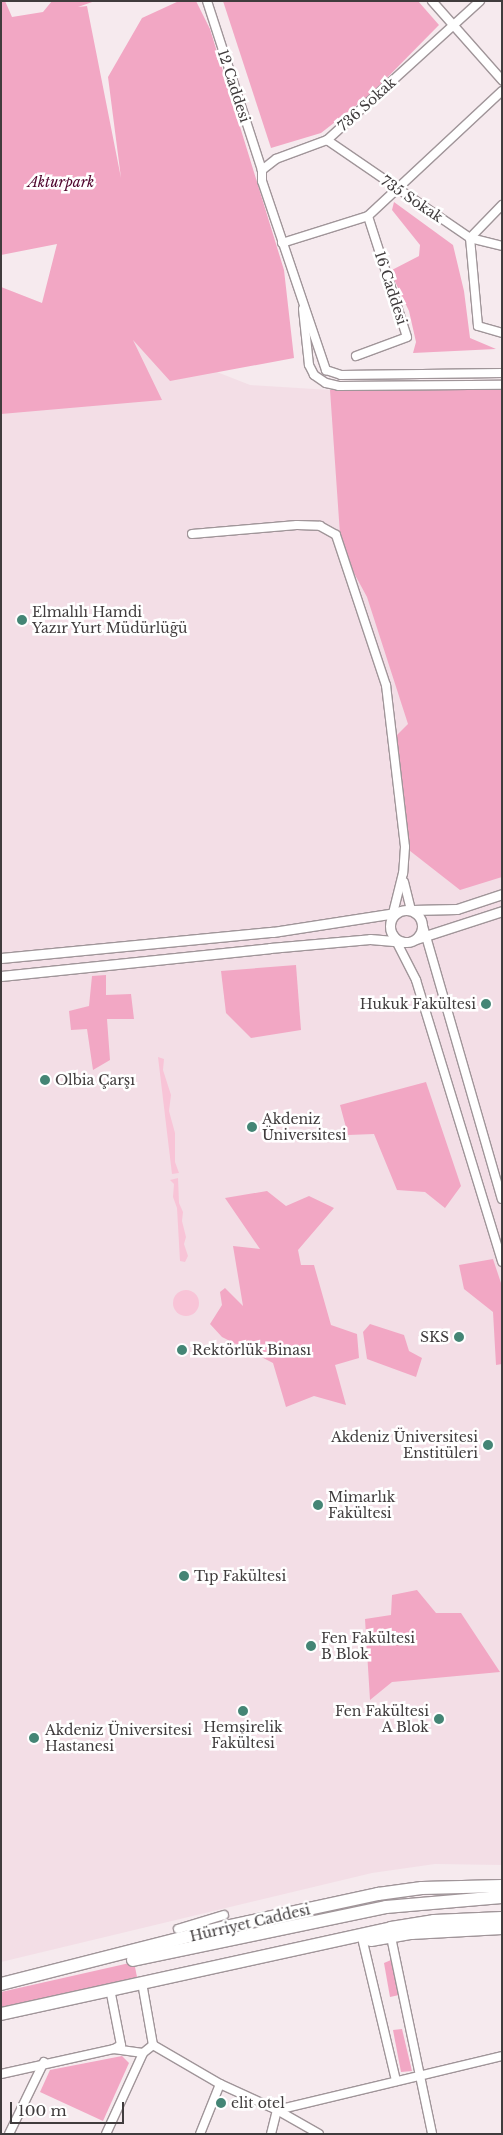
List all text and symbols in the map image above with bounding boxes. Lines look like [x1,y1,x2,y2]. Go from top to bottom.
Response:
street label: 12 Caddesi [214,47,254,125]
street label: 736 Sokak [335,74,399,134]
street label: 735 Sokak [378,172,446,226]
park label: Akturpark [28,174,94,190]
street label: 16 Caddesi [371,249,411,327]
place label: Elmalılı Hamdi Yazır Yurt Müdürlüğü [32,604,188,636]
marker: Elmalılı Hamdi Yazır Yurt Müdürlüğü [16,614,28,626]
place label: Hukuk Fakültesi [360,996,476,1012]
marker: Hukuk Fakültesi [480,998,492,1010]
place label: Olbia Çarşı [55,1072,135,1088]
marker: Olbia Çarşı [39,1074,51,1086]
place label: Akdeniz Üniversitesi [262,1111,346,1144]
marker: Akdeniz Üniversitesi [246,1121,258,1133]
place label: SKS [420,1329,449,1345]
marker: SKS [453,1331,465,1343]
place label: Rektörlük Binası [192,1342,311,1358]
marker: Rektörlük Binası [176,1344,188,1356]
place label: Akdeniz Üniversitesi Enstitüleri [331,1429,478,1461]
marker: Akdeniz Üniversitesi Enstitüleri [482,1439,494,1451]
place label: Mimarlık Fakültesi [328,1489,395,1521]
marker: Mimarlık Fakültesi [312,1499,324,1511]
place label: Tıp Fakültesi [194,1568,286,1584]
marker: Tıp Fakültesi [178,1570,190,1582]
place label: Fen Fakültesi B Blok [321,1630,415,1662]
marker: Fen Fakültesi B Blok [305,1640,317,1652]
place label: Fen Fakültesi A Blok [335,1703,429,1735]
marker: Hemşirelik Fakültesi [237,1705,249,1717]
marker: Fen Fakültesi A Blok [433,1713,445,1725]
place label: Hemşirelik Fakültesi [203,1719,283,1751]
place label: Akdeniz Üniversitesi Hastanesi [45,1722,192,1754]
marker: Akdeniz Üniversitesi Hastanesi [27,1731,41,1745]
street label: Hürriyet Caddesi [188,1901,312,1945]
scale bar [12,2092,126,2124]
place label: elit otel [231,2095,285,2111]
marker: elit otel [215,2097,227,2109]
text: 100 m [18,2101,67,2120]

